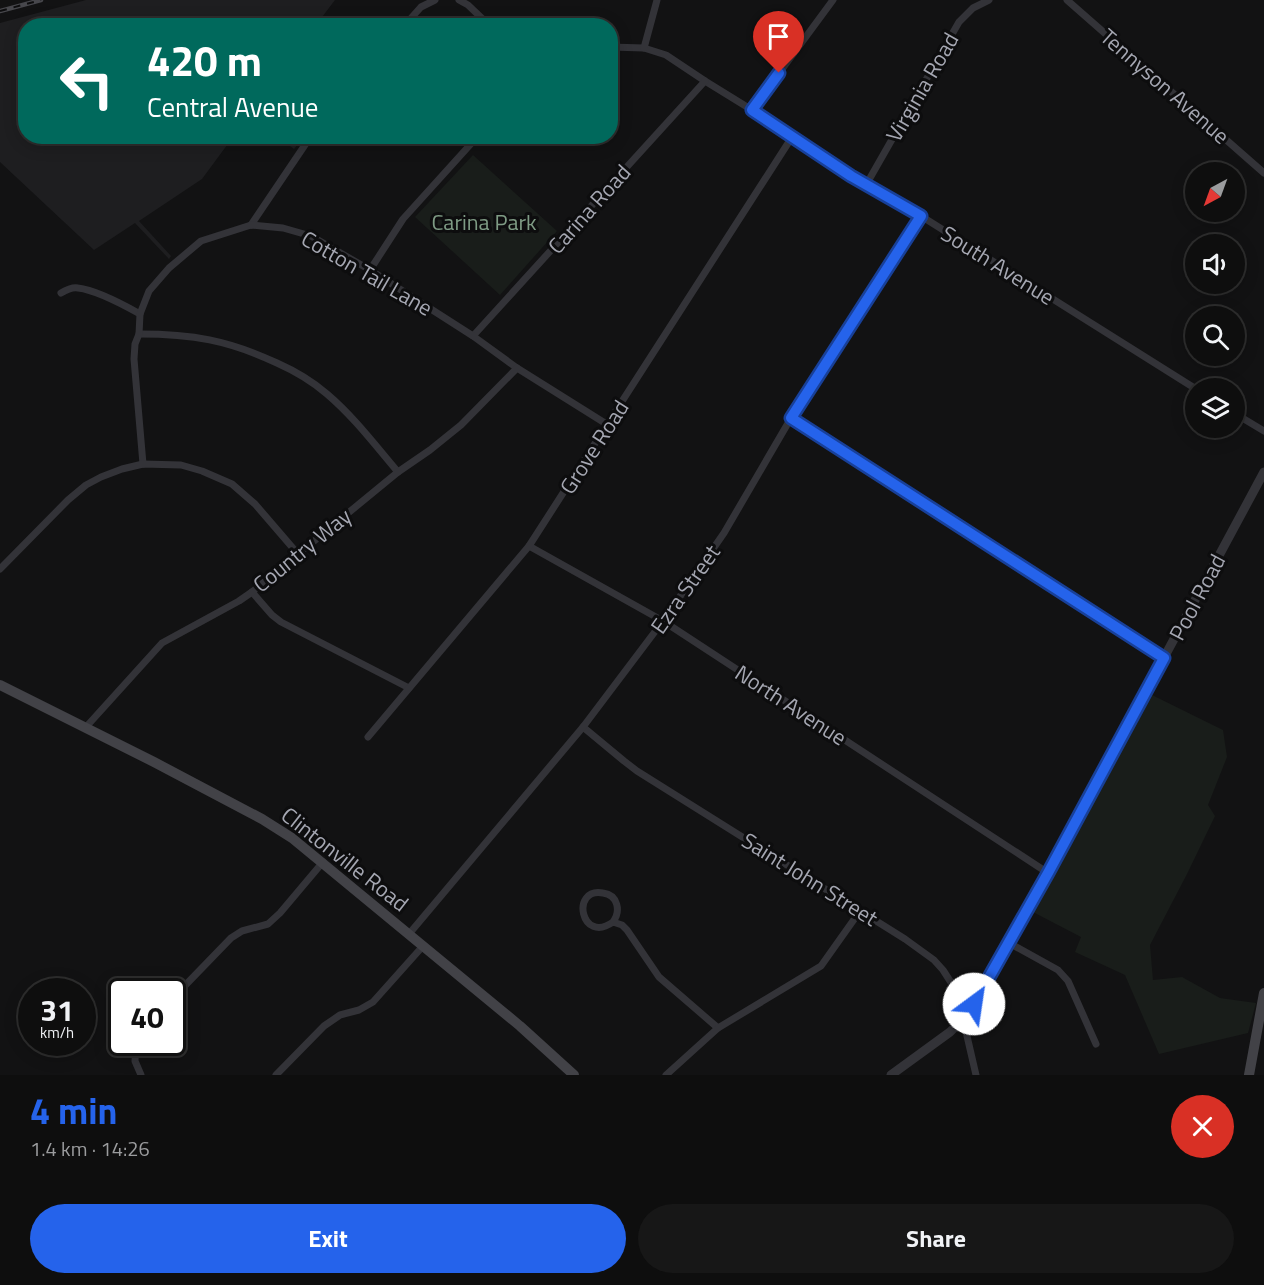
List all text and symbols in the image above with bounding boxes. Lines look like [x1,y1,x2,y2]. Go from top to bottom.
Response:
pin [753,11,804,73]
icon: arrive [762,20,795,53]
street label: Tennyson Avenue [1093,20,1237,152]
street label: Virginia Road [877,26,967,148]
text: 420 m [147,28,262,92]
icon: left [48,42,126,120]
text: Central Avenue [147,86,318,127]
street label: Carina Road [539,156,639,262]
north arrow [1185,162,1245,222]
map controls [1185,162,1245,438]
park label: Carina Park [431,205,537,239]
street label: South Avenue [935,217,1061,313]
street label: Cotton Tail Lane [295,222,439,324]
button: sound [1185,234,1245,294]
button: search [1185,306,1245,366]
button: layers [1185,378,1245,438]
street label: Grove Road [551,393,637,501]
street label: Country Way [245,499,359,600]
street label: Ezra Street [642,537,728,641]
street label: Pool Road [1160,548,1234,646]
street label: North Avenue [728,656,854,754]
street label: Clintonville Road [274,798,416,920]
street label: Saint John Street [735,823,885,935]
position arrow [942,972,1006,1036]
speed limit sign: 40 [108,978,186,1056]
text: 31 [40,987,74,1033]
text: km/h [40,1021,74,1044]
text: 4 min [30,1083,117,1138]
button: close [1171,1095,1234,1158]
text: 1.4 km · 14:26 [30,1133,150,1164]
button: Exit [30,1204,626,1273]
button: Share [638,1204,1234,1273]

